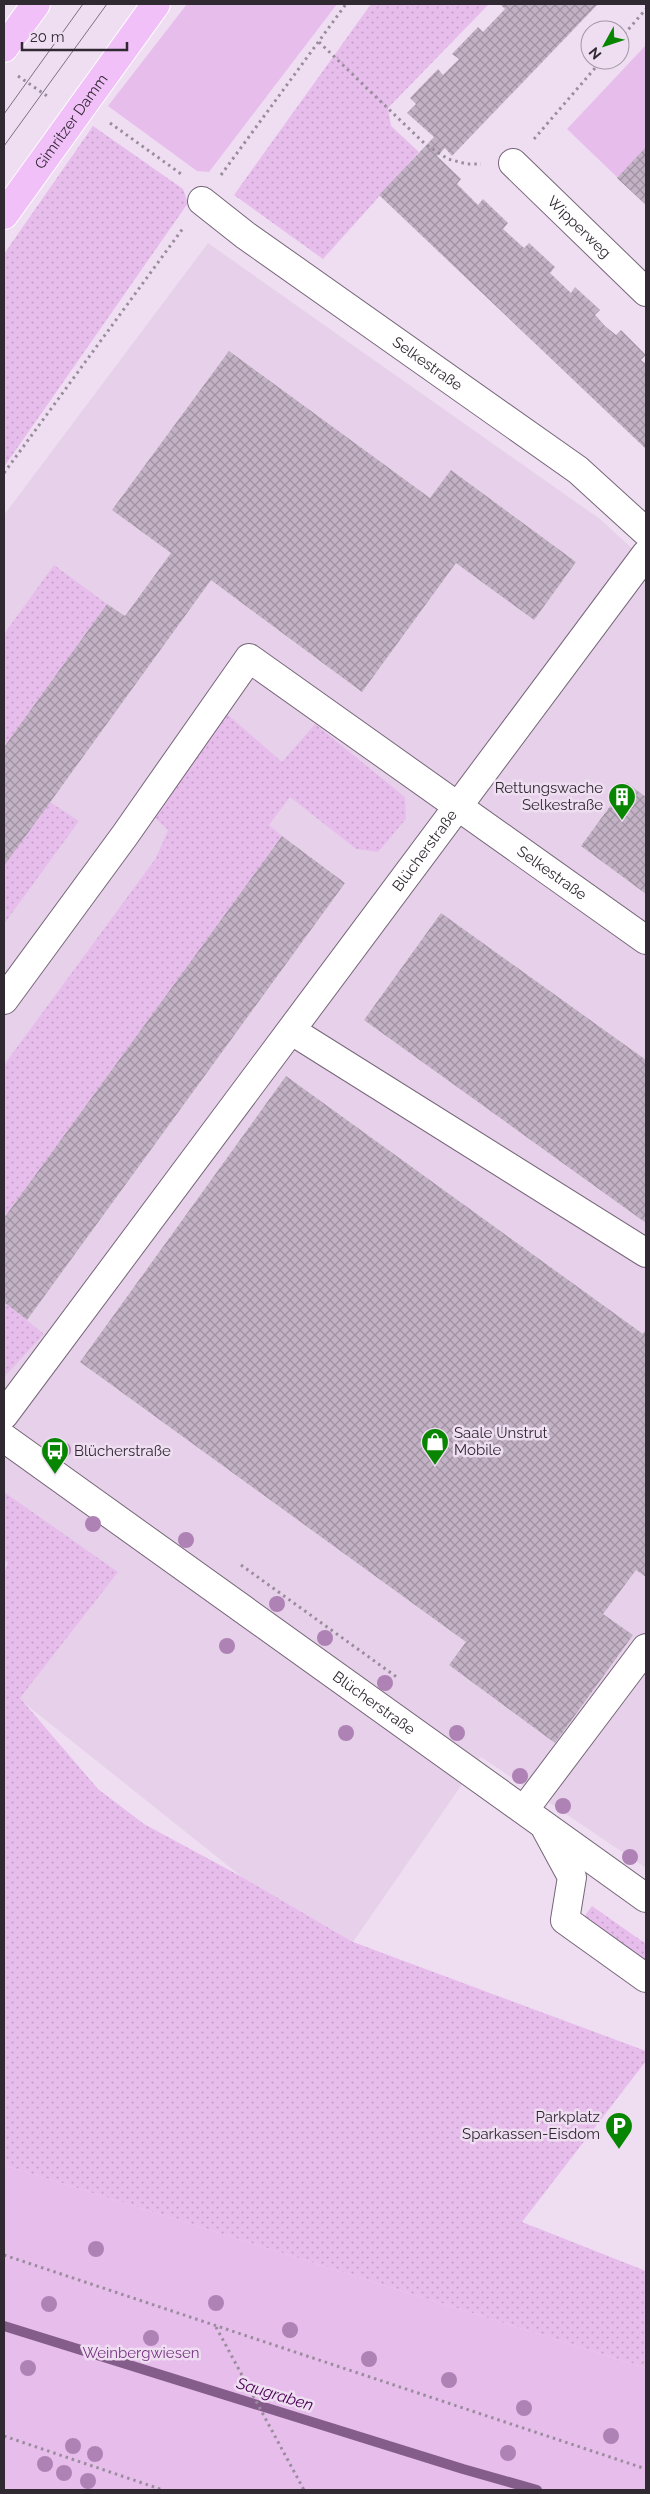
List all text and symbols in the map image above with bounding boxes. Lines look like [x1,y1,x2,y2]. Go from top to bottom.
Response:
scale bar [22,20,128,52]
north arrow [580,20,630,70]
text: 20 m [30,28,65,46]
text: N [585,44,605,63]
street label: Gimritzer Damm [31,71,111,173]
street label: Wipperweg [543,192,615,262]
street label: Selkestraße [389,333,466,395]
place label: Rettungswache Selkestraße [495,779,603,814]
building icon: Rettungswache Selkestraße [607,782,637,821]
street label: Blücherstraße [389,806,461,895]
street label: Selkestraße [513,842,590,904]
place label: Saale Unstrut Mobile [454,1424,548,1459]
shop icon: Saale Unstrut Mobile [420,1427,450,1466]
bus stop icon: Blücherstraße [40,1436,70,1475]
place label: Blücherstraße [74,1442,171,1460]
street label: Blücherstraße [329,1667,419,1739]
place label: Parkplatz Sparkassen-Eisdom [462,2108,600,2143]
parking icon: Parkplatz Sparkassen-Eisdom [604,2111,634,2150]
park label: Weinbergwiesen [83,2344,199,2362]
water label: Saugraben [233,2373,316,2415]

